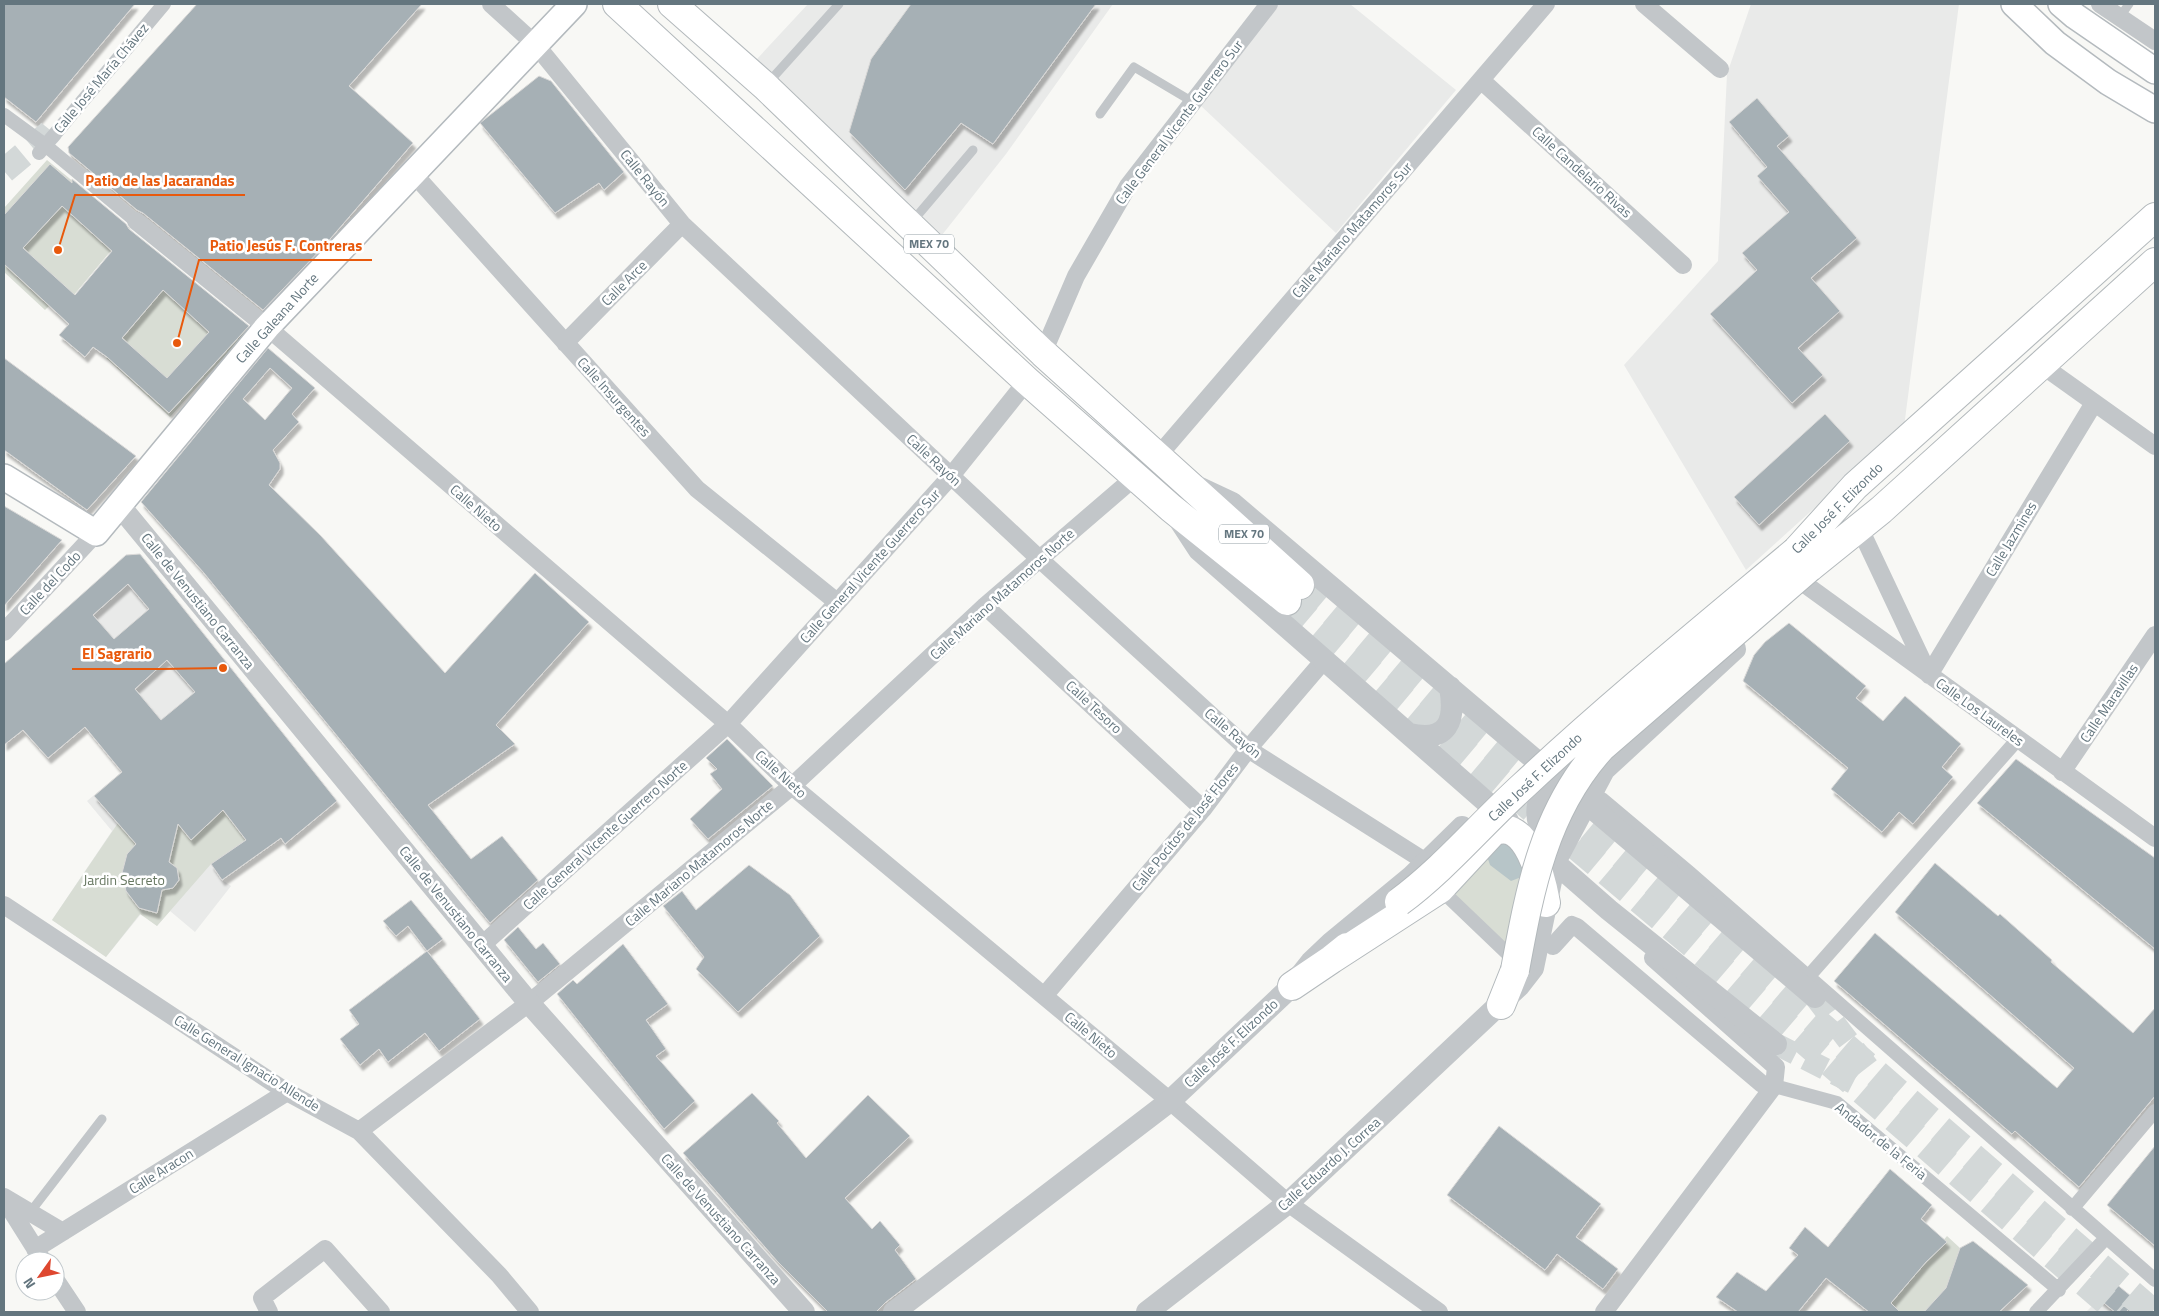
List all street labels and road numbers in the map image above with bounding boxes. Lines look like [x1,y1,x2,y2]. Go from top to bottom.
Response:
street label: Calle José María Chávez [48,18,153,137]
street label: Calle General Vicente Guerrero Sur [1110,35,1248,208]
street label: Calle Candelario Rivas [1528,121,1637,222]
street label: Calle Rayón [616,145,675,211]
street label: Calle Mariano Matamoros Sur [1287,157,1417,302]
road number: MEX 70 [904,234,954,253]
street label: Calle Arce [596,255,651,310]
street label: Calle Galeana Norte [230,268,323,368]
street label: Calle Insurgentes [573,352,656,441]
street label: Calle Rayón [902,429,967,491]
street label: Calle José F. Elizondo [1786,457,1887,558]
street label: Calle Nieto [446,479,507,536]
street label: Calle General Vicente Guerrero Sur [794,484,945,648]
street label: Calle Jazmines [1980,497,2041,580]
street label: Calle Mariano Matamoros Norte [925,523,1079,664]
road number: MEX 70 [1219,524,1269,544]
street label: Calle de Venustiano Carranza [137,528,260,673]
street label: Calle del Codo [14,546,85,620]
street label: Calle Maravillas [2074,659,2143,747]
street label: Calle Los Laureles [1932,672,2029,751]
street label: Calle Tesoro [1061,675,1127,738]
street label: Calle Rayón [1200,703,1266,763]
street label: Calle José F. Elizondo [1483,727,1586,826]
street label: Calle Nieto [751,745,812,803]
street label: Calle General Vicente Guerrero Norte [518,755,692,914]
street label: Calle Pocitos de José Flores [1126,758,1243,895]
street label: Calle Mariano Matamoros Norte [620,794,777,931]
street label: Calle de Venustiano Carranza [395,841,518,986]
street label: Calle José F. Elizondo [1179,993,1282,1092]
street label: Calle Nieto [1060,1006,1122,1063]
street label: Calle General Ignacio Allende [170,1009,324,1116]
street label: Andador de la Feria [1831,1097,1932,1184]
street label: Calle Eduardo J. Correa [1273,1112,1385,1216]
street label: Calle Aracon [124,1142,197,1199]
street label: Calle de Venustiano Carranza [657,1148,786,1289]

